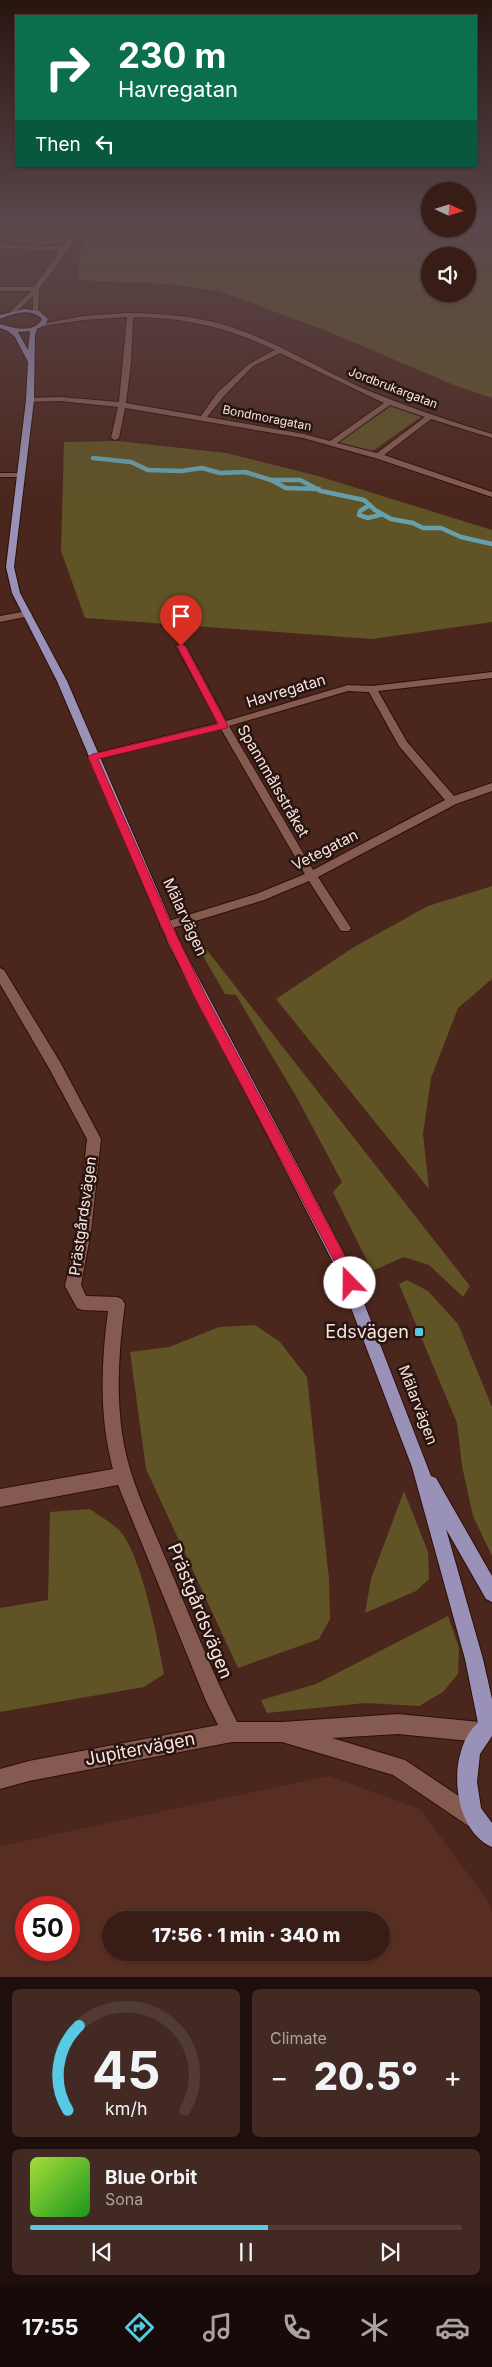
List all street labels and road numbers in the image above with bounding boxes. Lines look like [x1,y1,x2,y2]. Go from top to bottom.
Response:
street label: Jordbrukargatan [347,364,440,411]
street label: Bondmoragatan [221,402,313,433]
street label: Havregatan [244,669,328,712]
street label: Spannmålsstråket [234,721,313,840]
street label: Vetegatan [289,825,361,874]
street label: Mälarvägen [159,875,212,959]
street label: Prästgårdsvägen [65,1155,100,1277]
street label: Mälarvägen [395,1362,442,1447]
street label: Prästgårdsvägen [164,1540,237,1682]
street label: Jupitervägen [83,1728,197,1769]

